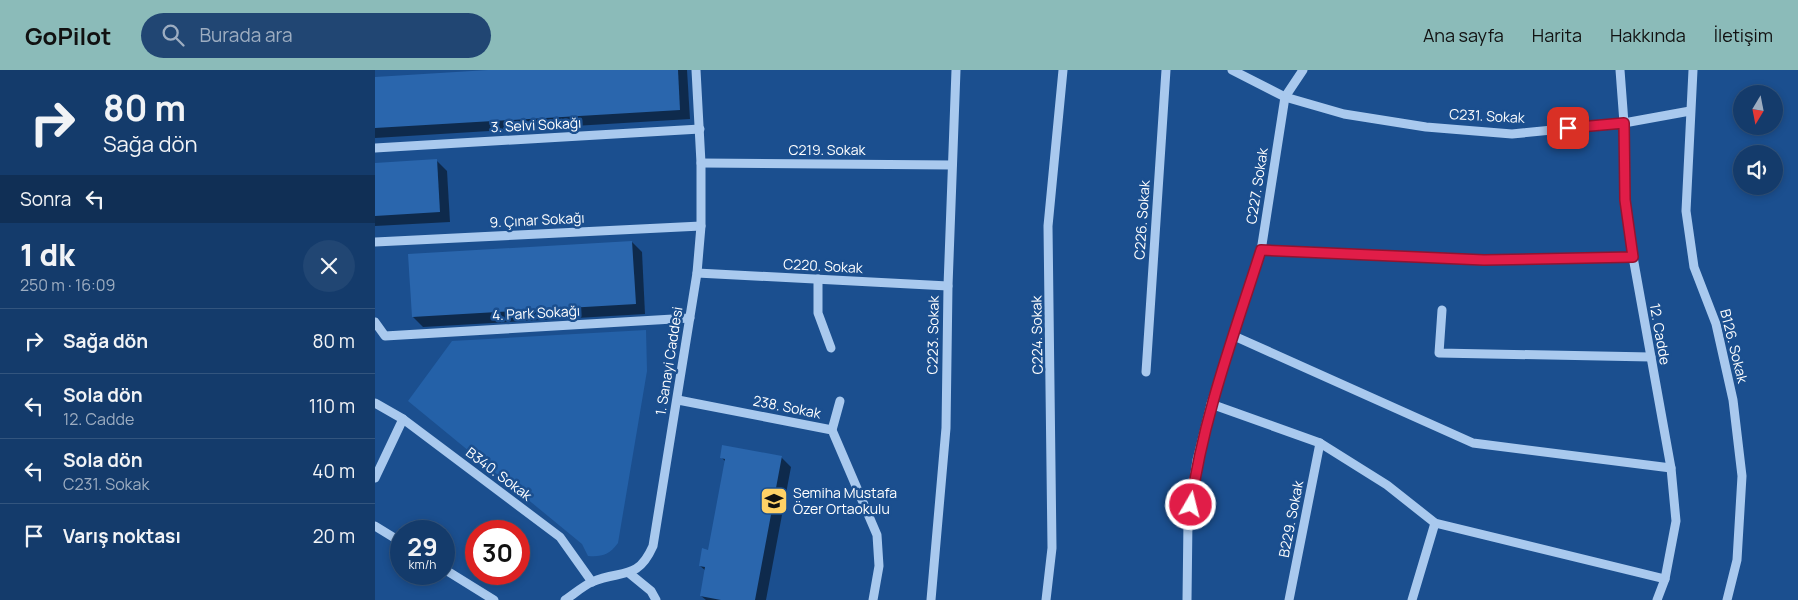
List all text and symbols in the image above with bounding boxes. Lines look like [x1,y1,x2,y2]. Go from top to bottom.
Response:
search box [141,13,491,58]
text: GoPilot [25,19,111,52]
icon: search [159,21,187,49]
text: Burada ara [199,22,293,48]
text: Ana sayfa [1423,23,1504,47]
text: Harita [1532,23,1582,47]
text: Hakkında [1610,23,1686,47]
text: İletişim [1714,23,1773,47]
text: 80 m [103,84,186,132]
north arrow [1733,85,1783,135]
map controls [1733,85,1783,195]
icon: right [20,90,85,155]
street label: C231. Sokak [1449,104,1526,127]
pin [1547,107,1589,149]
street label: 3. Selvi Sokağı [490,113,582,136]
icon: arrive [1554,114,1582,142]
text: Sağa dön [103,129,198,159]
street label: C219. Sokak [789,140,866,159]
street label: C227. Sokak [1241,145,1272,225]
button: sound [1733,145,1783,195]
street label: C226. Sokak [1129,179,1154,260]
icon: left [81,185,109,213]
text: Sonra [20,186,71,212]
street label: 9. Çınar Sokağı [489,208,585,231]
text: 1 dk [20,234,75,275]
button: close [303,240,355,292]
street label: C220. Sokak [783,254,864,277]
text: 250 m · 16:09 [20,274,116,296]
street label: C223. Sokak [922,294,943,374]
street label: C224. Sokak [1026,295,1047,374]
street label: 4. Park Sokağı [491,301,581,324]
street label: 12. Cadde [1646,302,1675,366]
street label: 1. Sanayi Caddesi [651,305,686,417]
street label: B126. Sokak [1716,307,1753,386]
icon: right [20,327,48,355]
text: Sağa dön [63,328,148,354]
text: 80 m [312,328,355,354]
text: Sola dön [63,382,143,408]
street label: 238. Sokak [752,391,824,423]
icon: left [20,392,48,420]
text: 110 m [309,393,355,419]
text: 12. Cadde [63,408,134,430]
street label: B340. Sokak [462,443,537,505]
text: Sola dön [63,447,143,473]
icon: left [20,457,48,485]
text: 40 m [312,458,355,484]
text: C231. Sokak [63,473,149,495]
position arrow [1164,478,1216,530]
street label: B229. Sokak [1274,478,1307,559]
place label: Semiha Mustafa Özer Ortaokulu [793,483,897,518]
school or university icon: Semiha Mustafa Özer Ortaokulu [759,486,789,516]
speed limit sign: 30 [465,520,530,585]
icon: arrive [20,522,48,550]
text: Varış noktası [63,523,181,549]
text: 20 m [313,523,355,549]
text: 29 [407,529,438,564]
text: km/h [409,556,436,573]

